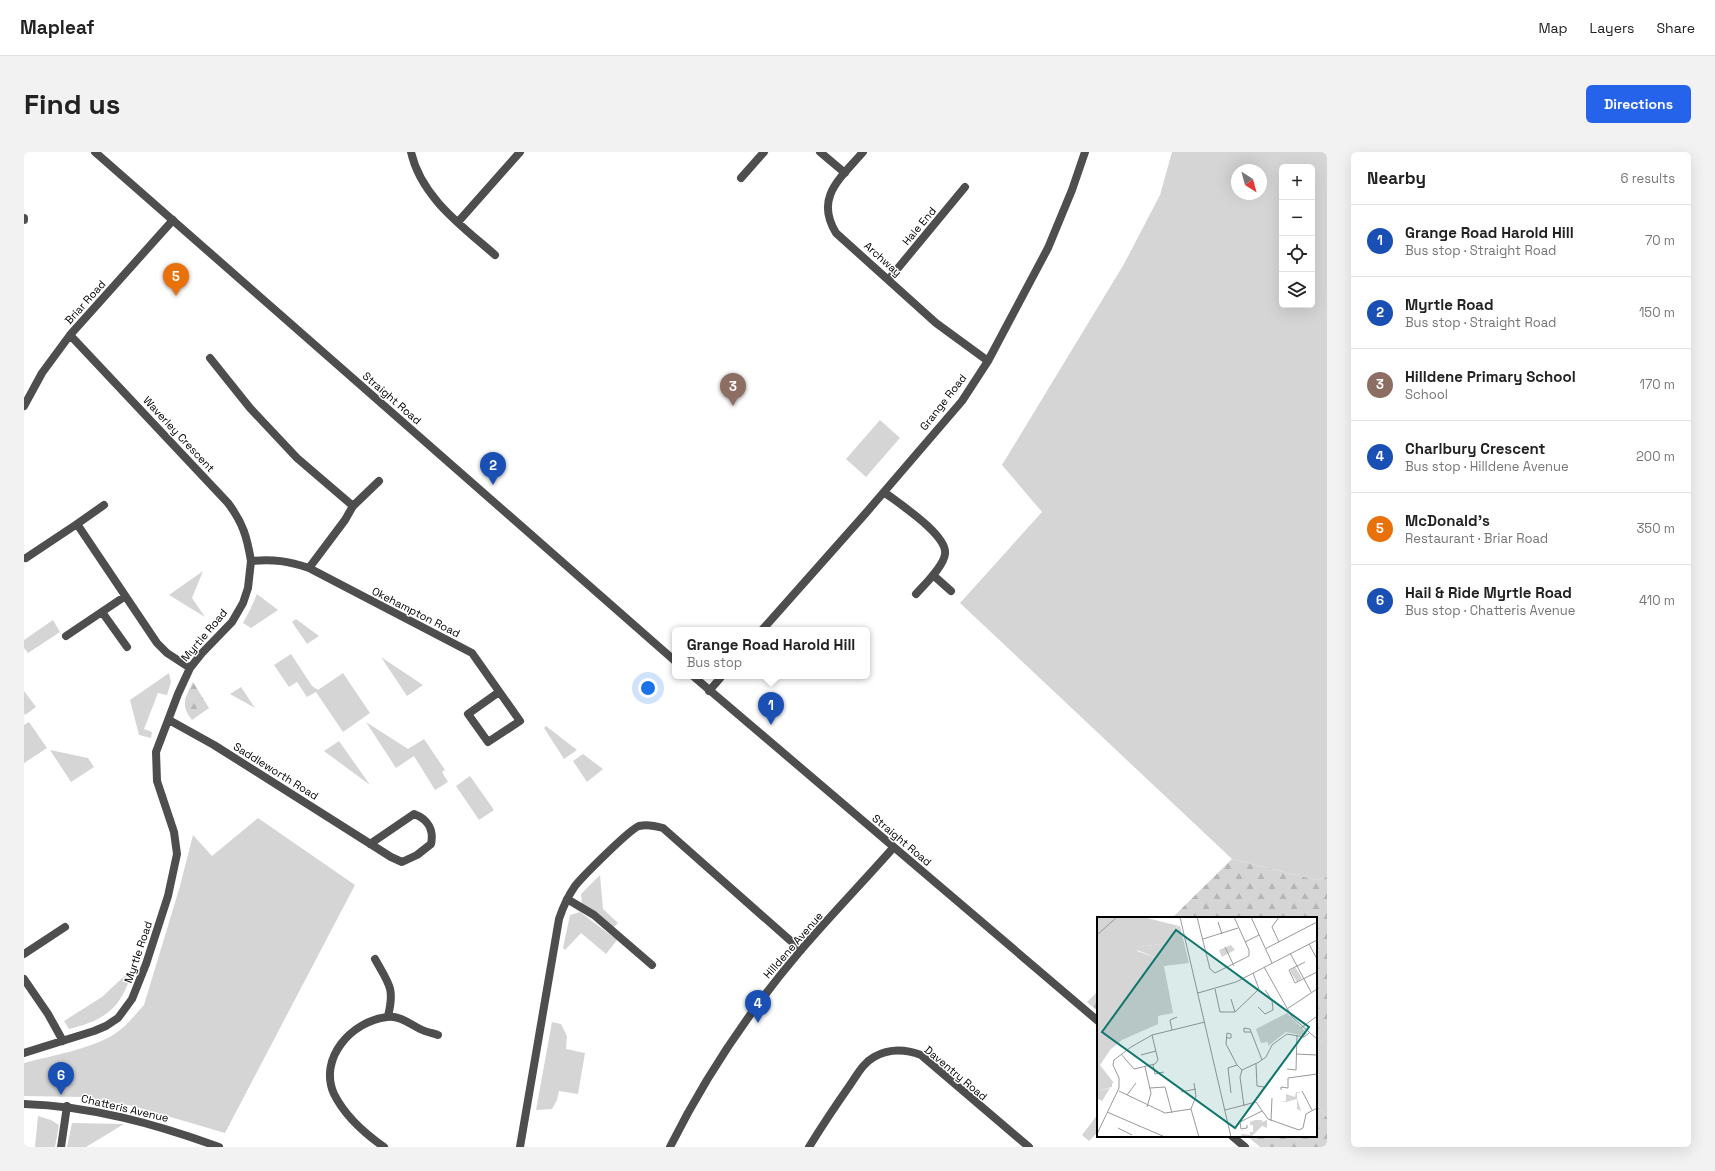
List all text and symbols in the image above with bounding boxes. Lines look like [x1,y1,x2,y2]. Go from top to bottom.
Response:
text: Mapleaf [20,15,94,40]
text: Map [1538,19,1568,37]
text: Layers [1590,19,1634,37]
text: Share [1656,19,1695,37]
button: Directions [1586,85,1691,123]
text: Find us [24,86,121,122]
north arrow [1231,164,1267,200]
map controls [1279,164,1315,308]
button: + [1279,164,1315,200]
text: Nearby [1367,167,1426,189]
text: 6 results [1621,170,1675,187]
button: − [1279,200,1315,236]
street label: Hale End [899,204,939,248]
text: Grange Road Harold Hill [1405,223,1574,242]
text: 1 [1377,232,1383,249]
text: 70 m [1645,232,1675,249]
button: locate [1279,236,1315,272]
street label: Archway [861,238,905,280]
text: Bus stop · Straight Road [1405,242,1556,259]
pin: 5 [163,263,189,296]
button: layers [1279,272,1315,308]
street label: Briar Road [62,277,108,327]
text: Myrtle Road [1405,295,1493,314]
text: 2 [1376,304,1384,321]
text: 150 m [1639,304,1675,321]
text: Bus stop · Straight Road [1405,314,1556,331]
text: Hilldene Primary School [1405,367,1576,386]
street label: Straight Road [360,369,424,427]
street label: Grange Road [917,371,969,433]
pin: 3 [720,373,746,406]
text: 3 [1376,376,1384,393]
text: 170 m [1639,376,1675,393]
text: School [1405,386,1448,403]
street label: Waverley Crescent [140,393,218,475]
text: Charlbury Crescent [1405,439,1545,458]
text: 4 [1376,448,1384,465]
text: 200 m [1636,448,1675,465]
pin: 2 [480,452,506,485]
text: Bus stop · Hilldene Avenue [1405,458,1569,475]
text: McDonald's [1405,511,1490,530]
text: 5 [1376,520,1384,537]
text: 350 m [1637,520,1675,537]
text: Restaurant · Briar Road [1405,530,1548,547]
text: Hail & Ride Myrtle Road [1405,583,1572,602]
street label: Okehampton Road [370,584,462,640]
text: 6 [1376,592,1384,609]
text: 410 m [1639,592,1675,609]
text: Bus stop · Chatteris Avenue [1405,602,1575,619]
street label: Myrtle Road [178,606,230,664]
popup [672,627,870,679]
text: Grange Road Harold Hill [687,635,855,654]
text: Bus stop [687,654,742,671]
your location [638,678,658,698]
pin: 1 [758,692,784,725]
street label: Saddleworth Road [231,739,321,803]
street label: Straight Road [869,811,935,869]
street label: Hilldene Avenue [760,909,826,981]
inset map [1097,917,1317,1137]
street label: Myrtle Road [121,919,155,985]
pin: 4 [745,990,771,1023]
street label: Daventry Road [922,1043,990,1103]
pin: 6 [48,1062,74,1095]
street label: Chatteris Avenue [80,1091,170,1125]

